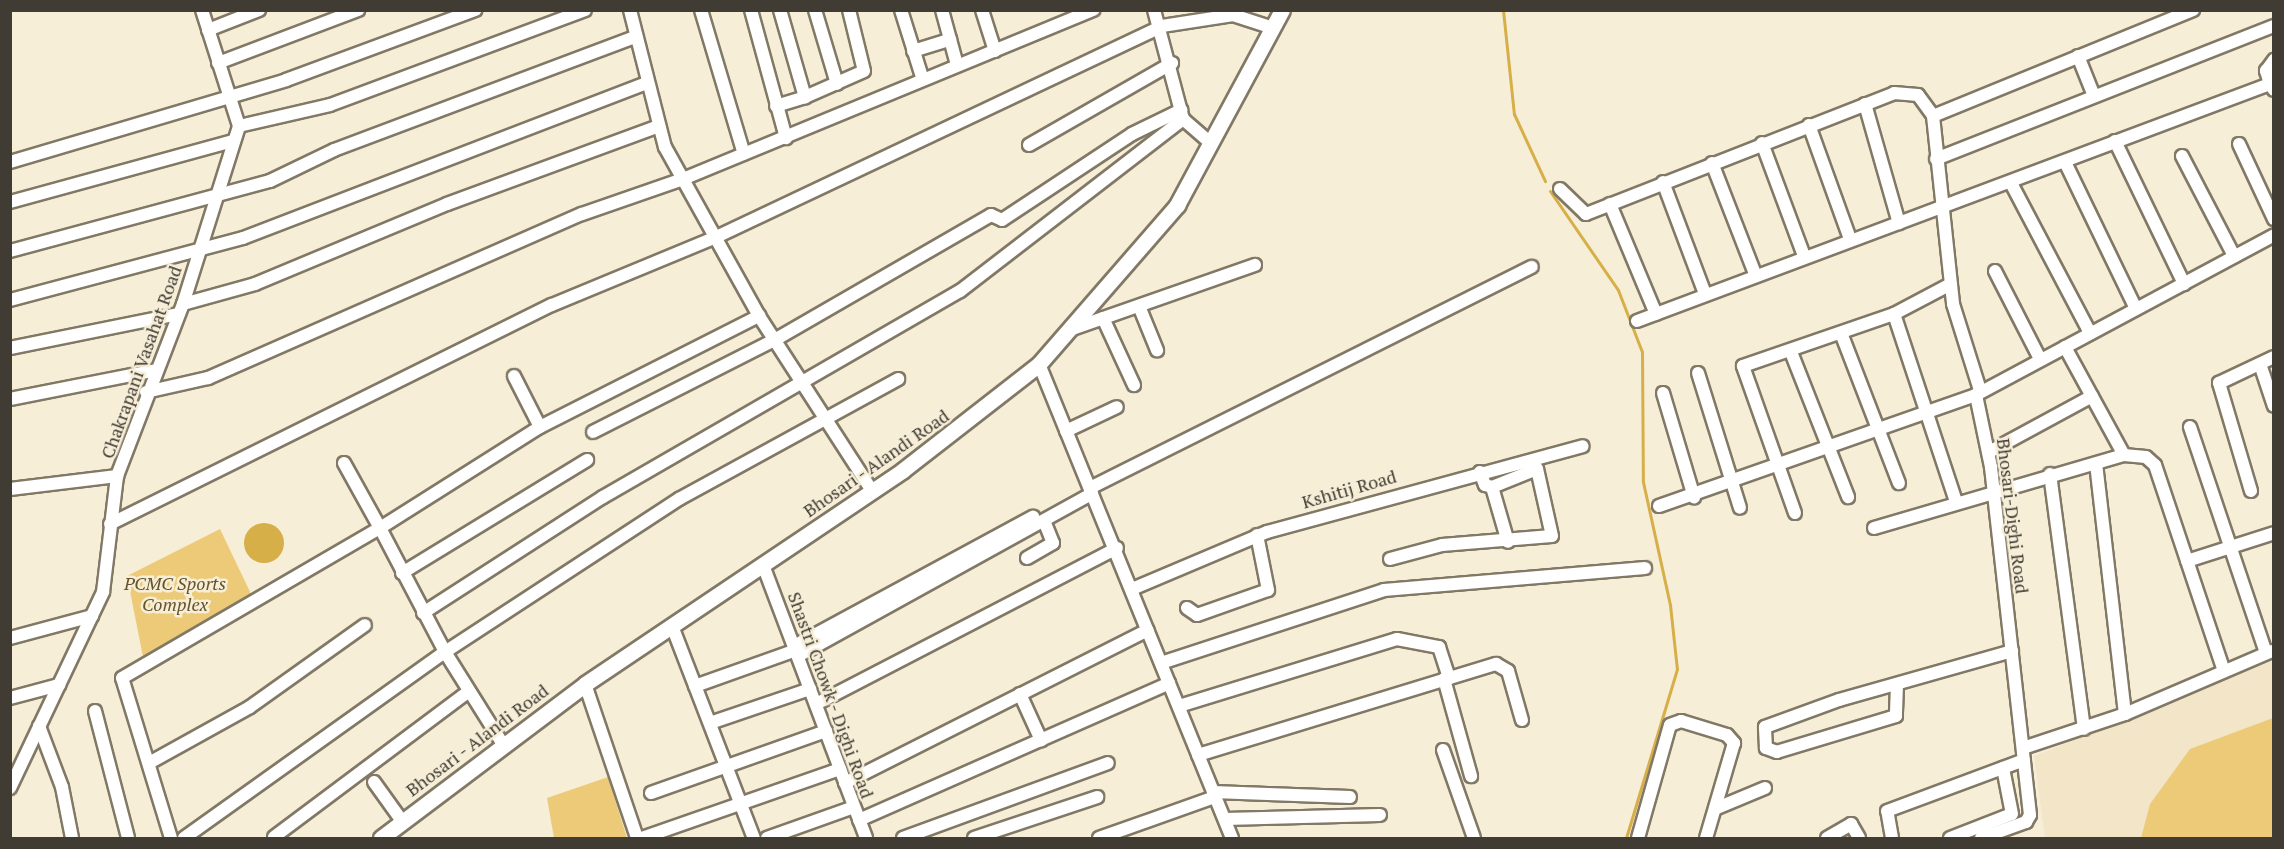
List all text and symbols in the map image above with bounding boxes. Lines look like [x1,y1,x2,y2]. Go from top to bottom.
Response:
street label: Chakrapani Vasahat Road [96,262,186,462]
street label: Bhosari - Alandi Road [798,404,954,522]
street label: Bhosari-Dighi Road [1993,437,2033,595]
street label: Kshitij Road [1299,465,1399,513]
park label: PCMC Sports Complex [124,573,226,616]
street label: Shastri Chowk - Dighi Road [783,588,879,802]
street label: Bhosari - Alandi Road [401,679,553,801]

